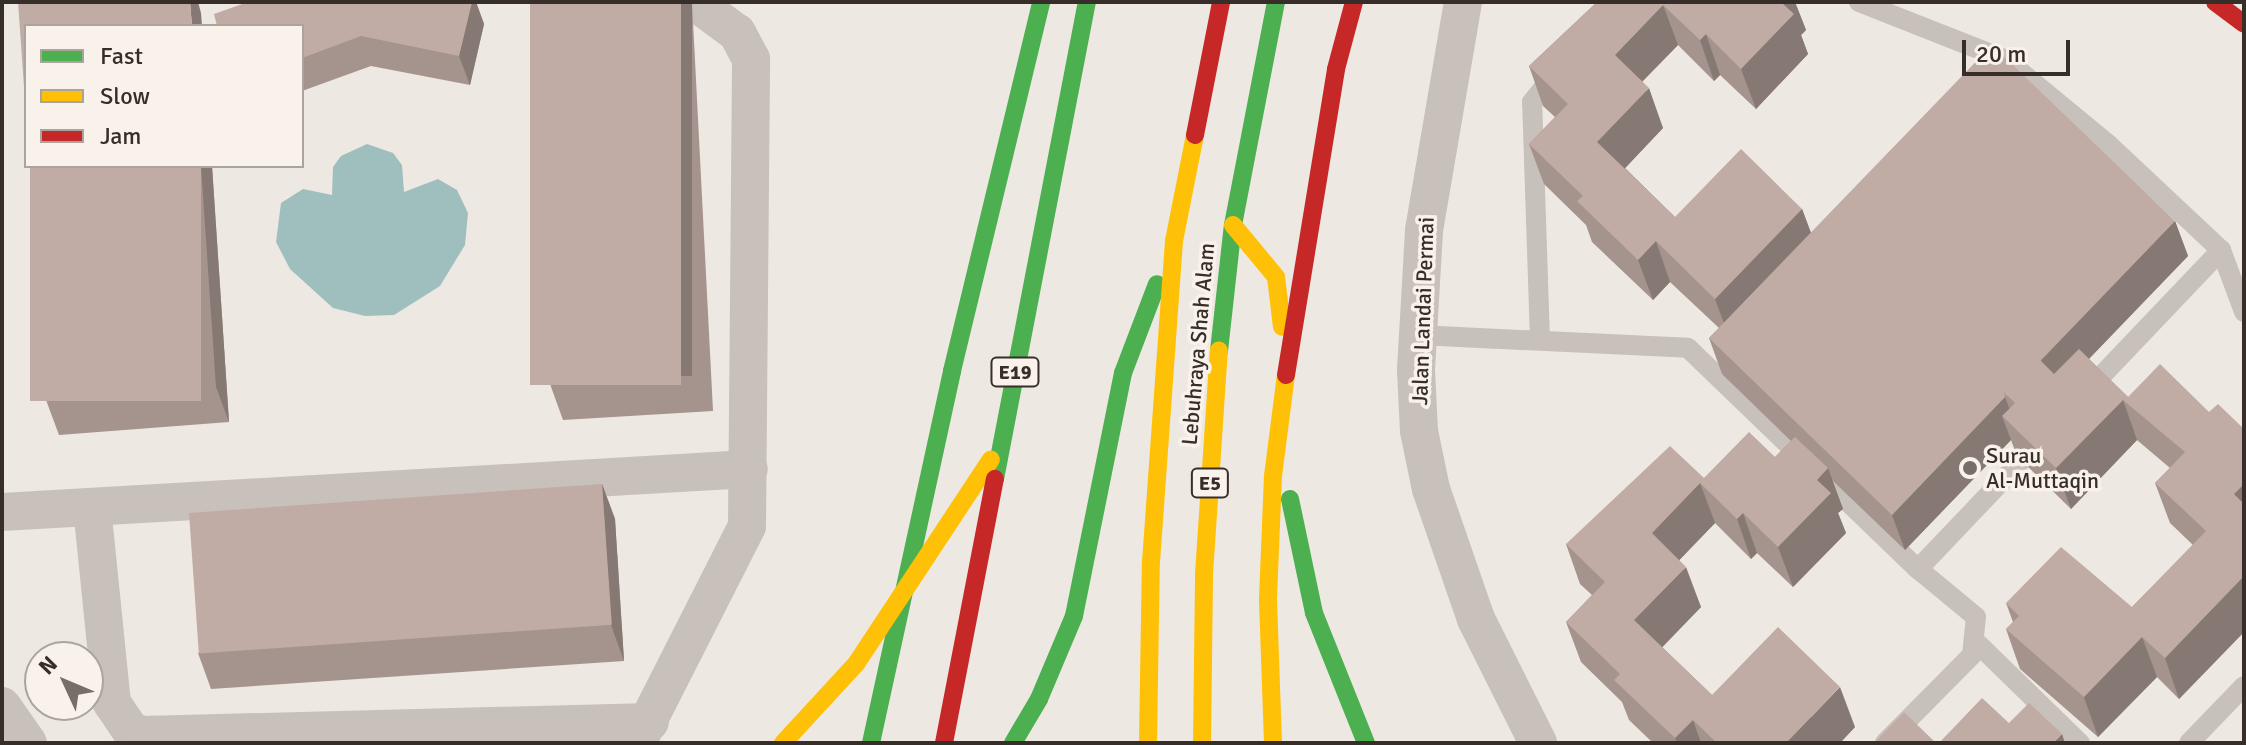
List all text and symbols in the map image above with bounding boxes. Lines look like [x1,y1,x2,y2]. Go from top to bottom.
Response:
legend [24,24,304,168]
scale bar [1966,24,2074,74]
text: 20 m [1976,39,2026,69]
text: Fast [100,41,143,71]
text: Slow [100,81,150,111]
text: Jam [100,121,141,151]
street label: Jalan Landai Permai [1407,216,1439,406]
street label: Lebuhraya Shah Alam [1176,242,1220,446]
road number: E19 [989,356,1041,388]
place label: Surau Al-Muttaqin [1986,442,2099,494]
marker: Surau Al-Muttaqin [1961,459,1979,477]
road number: E5 [1190,467,1230,499]
north arrow [24,641,104,721]
text: N [33,650,63,680]

